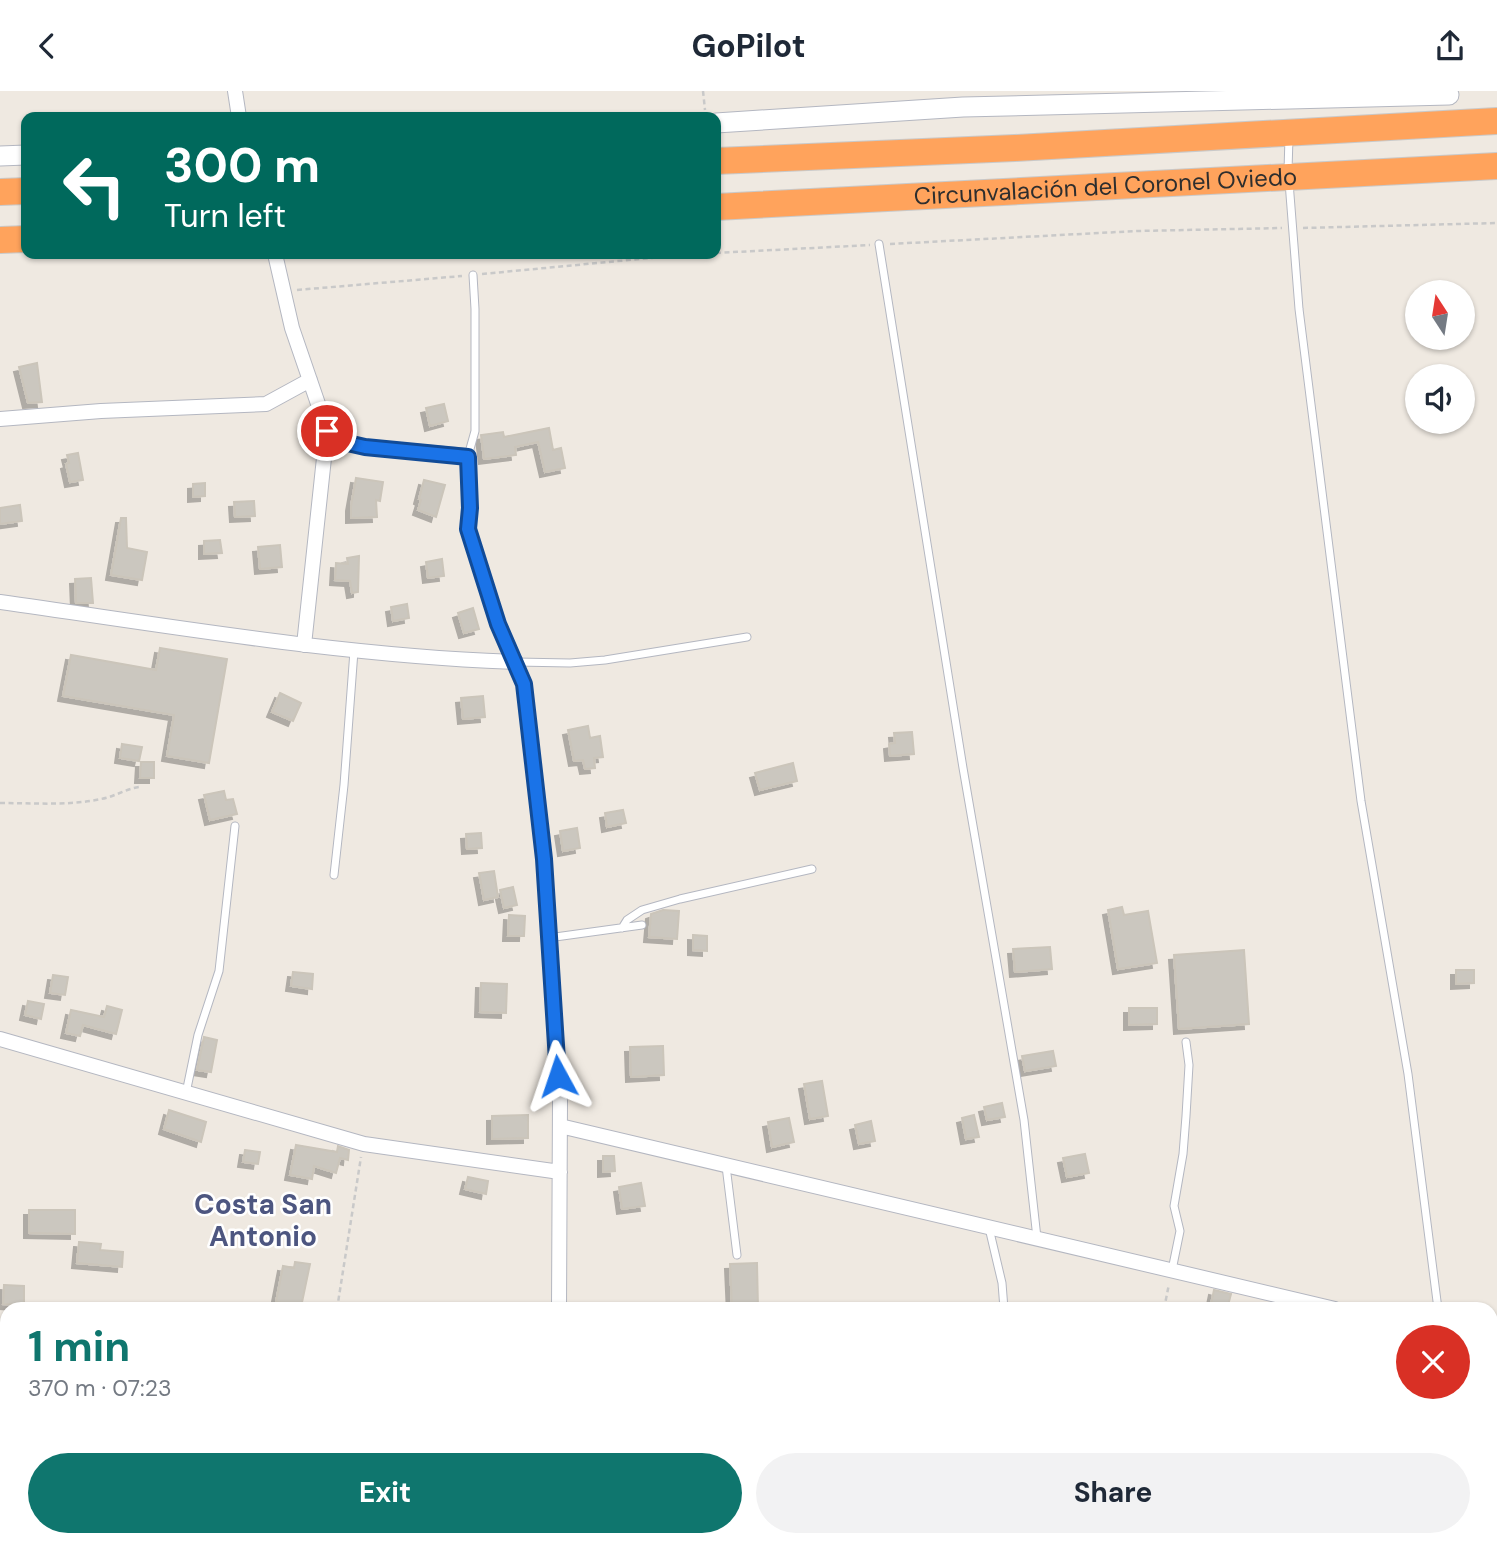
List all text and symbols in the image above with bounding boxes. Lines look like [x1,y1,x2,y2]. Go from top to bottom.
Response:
text: GoPilot [691,25,806,67]
icon: back [28,27,66,65]
icon: share [1431,27,1469,65]
text: 300 m [164,133,320,197]
icon: left [49,140,140,231]
street label: Circunvalación del Coronel Oviedo [913,161,1298,212]
text: Turn left [164,195,286,237]
north arrow [1405,280,1475,350]
map controls [1405,280,1475,434]
button: sound [1405,364,1475,434]
pin [297,401,357,461]
icon: arrive [308,412,346,450]
position arrow [521,1039,595,1113]
district label: Costa San Antonio [194,1186,332,1255]
text: 1 min [28,1319,130,1374]
button: close [1396,1325,1470,1399]
text: 370 m · 07:23 [28,1373,171,1403]
button: Exit [28,1453,742,1533]
button: Share [756,1453,1470,1533]

